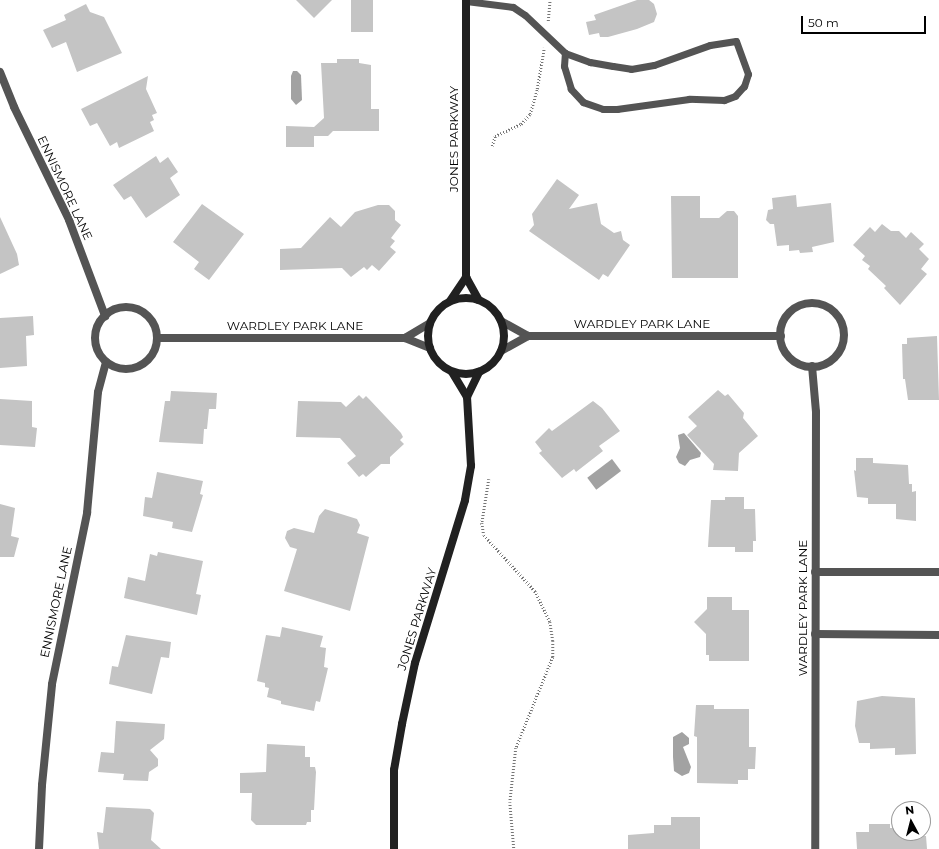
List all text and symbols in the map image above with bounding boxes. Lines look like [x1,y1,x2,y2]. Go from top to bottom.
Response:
scale bar [803,8,928,34]
text: 50 m [808,15,839,30]
street label: JONES PARKWAY [447,86,461,192]
street label: ENNISMORE LANE [35,134,95,242]
street label: WARDLEY PARK LANE [574,317,710,331]
street label: WARDLEY PARK LANE [227,319,363,333]
street label: WARDLEY PARK LANE [796,540,810,676]
street label: ENNISMORE LANE [37,545,75,659]
street label: JONES PARKWAY [395,566,439,672]
north arrow [891,801,931,841]
text: N [904,803,915,818]

